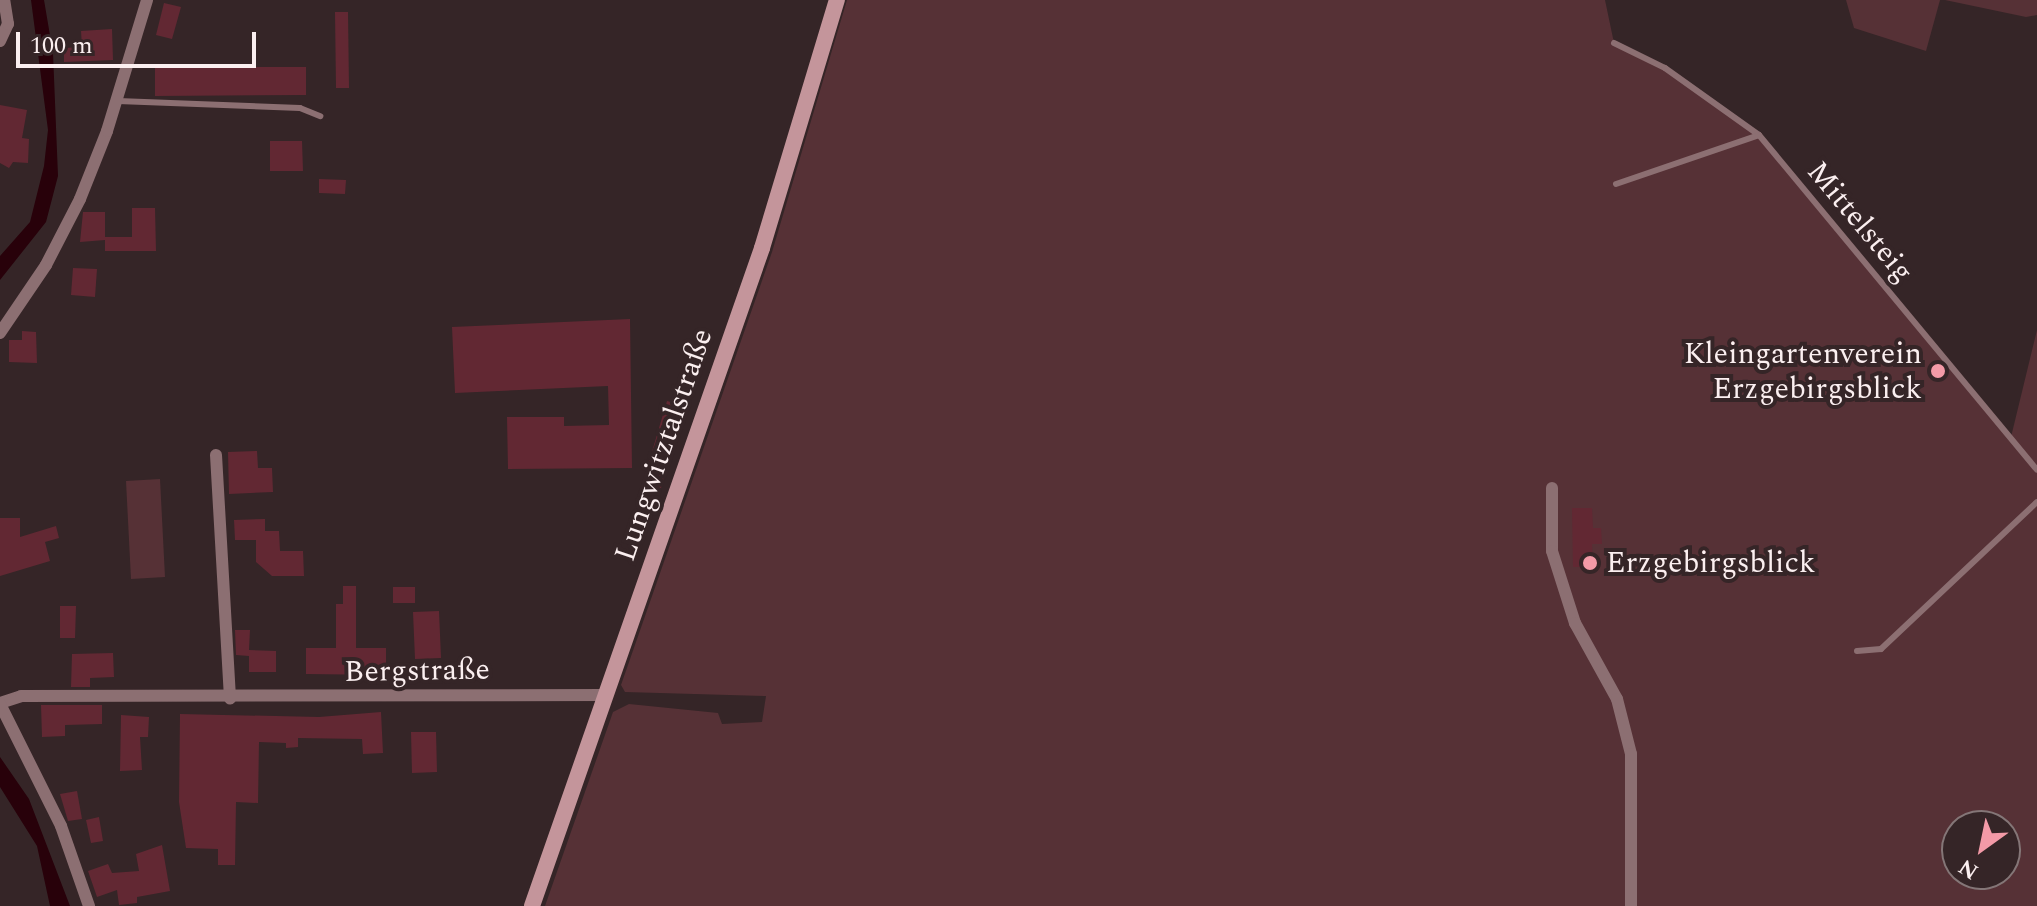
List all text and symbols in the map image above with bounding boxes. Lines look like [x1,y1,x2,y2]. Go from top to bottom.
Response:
scale bar [20,16,260,66]
text: 100 m [30,28,93,64]
street label: Mittelsteig [1799,154,1921,290]
street label: Lungwitztalstraße [607,324,721,566]
place label: Kleingartenverein Erzgebirgsblick [1684,336,1922,406]
marker: Kleingartenverein Erzgebirgsblick [1929,362,1947,380]
place label: Erzgebirgsblick [1606,545,1815,581]
marker: Erzgebirgsblick [1581,554,1599,572]
street label: Bergstraße [344,652,490,690]
north arrow [1941,810,2021,890]
text: N [1952,850,1985,888]

